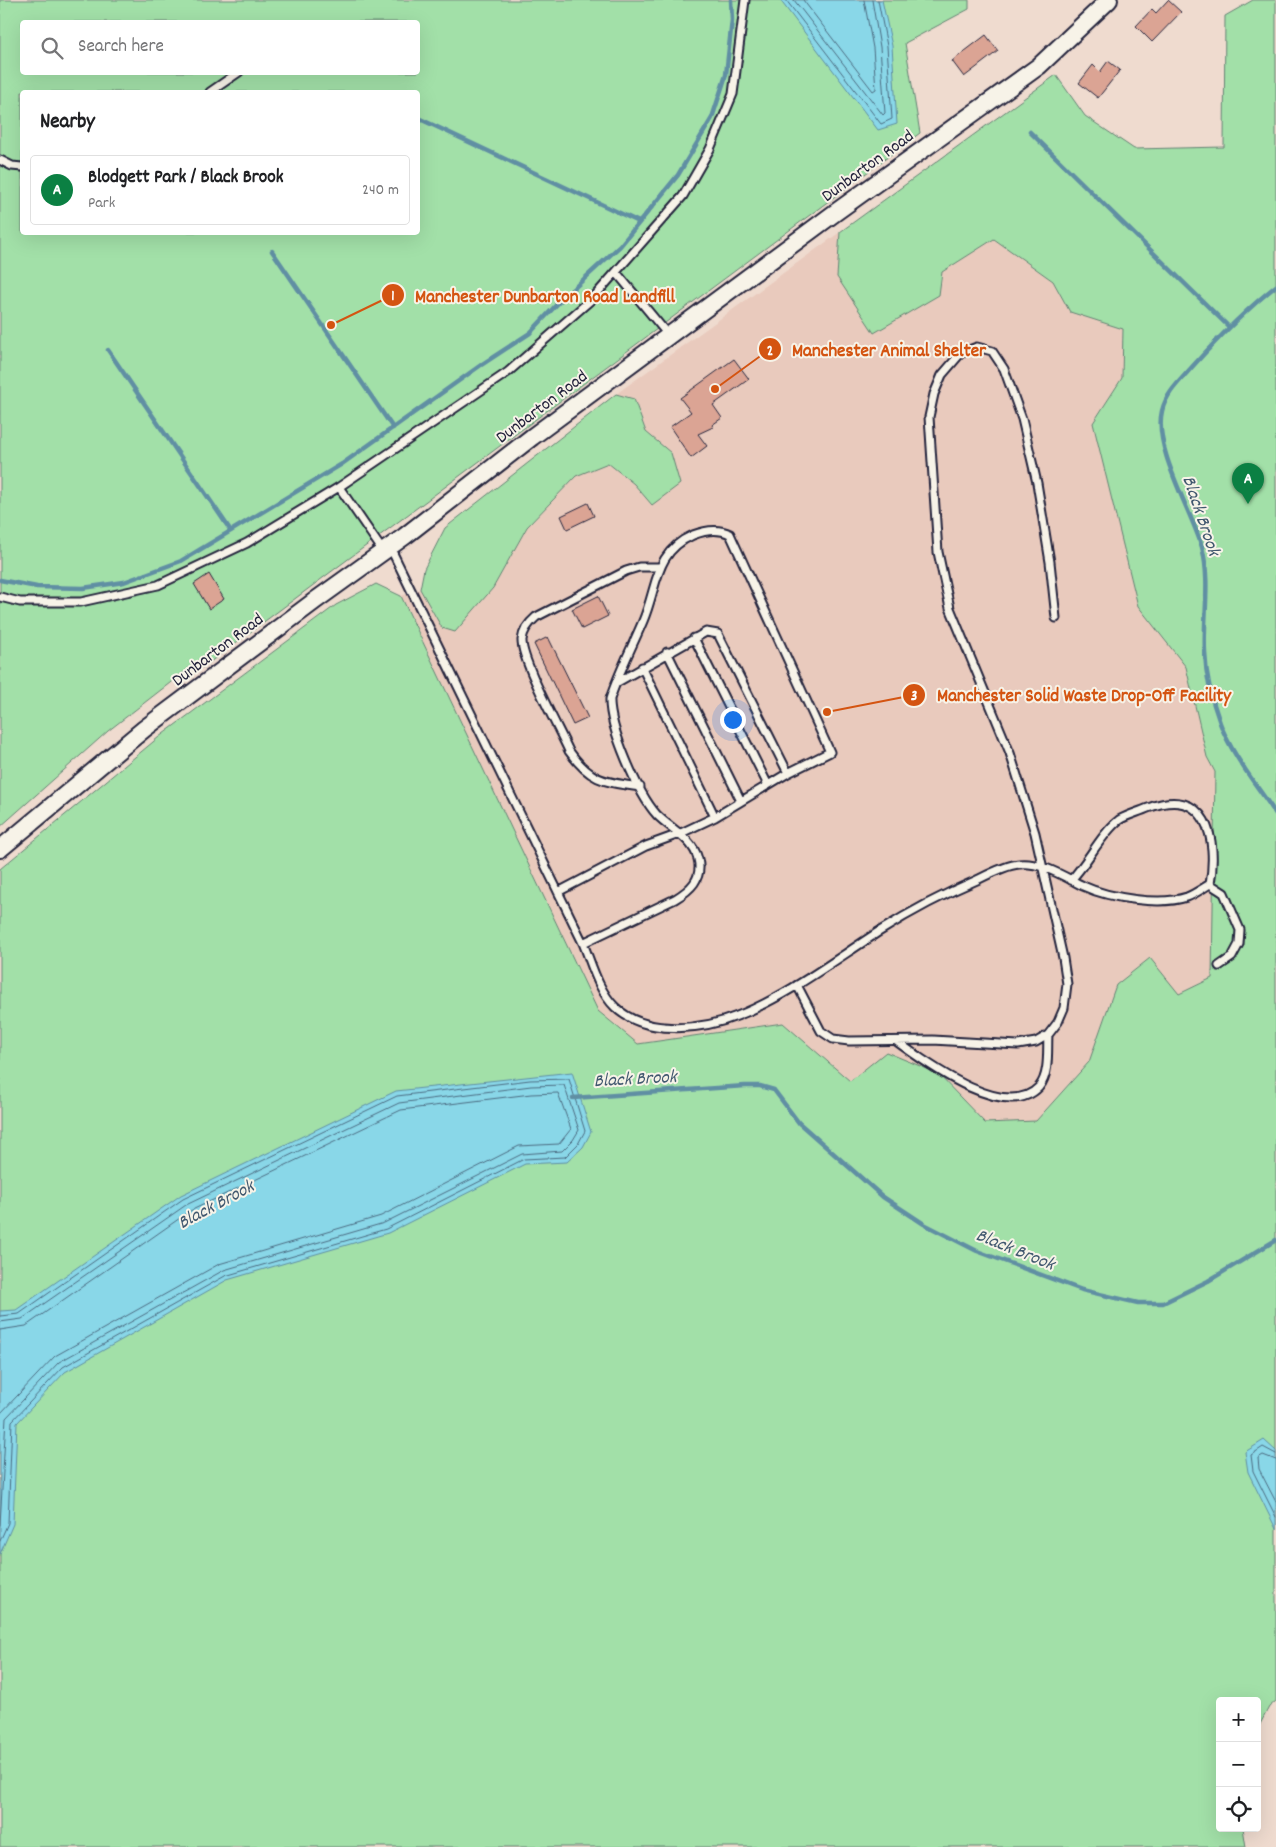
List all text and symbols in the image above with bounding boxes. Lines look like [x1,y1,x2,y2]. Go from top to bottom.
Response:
search box [20,20,420,75]
icon: search [38,34,66,62]
text: Search here [78,34,164,61]
text: Nearby [40,108,95,138]
street label: Dunbarton Road [817,125,920,209]
text: Blodgett Park / Black Brook [88,165,283,192]
text: A [53,179,61,202]
text: 240 m [362,179,399,202]
text: Park [88,192,115,215]
callout: Manchester Dunbarton Road Landfill [380,278,685,312]
text: Manchester Dunbarton Road Landfill [415,285,675,312]
text: 1 [391,286,395,308]
callout: Manchester Animal Shelter [757,332,996,366]
text: Manchester Animal Shelter [792,339,987,366]
text: 2 [767,341,773,363]
street label: Dunbarton Road [491,365,594,451]
pin: A [1232,463,1264,504]
water label: Black Brook [1173,473,1227,562]
street label: Dunbarton Road [167,608,270,694]
callout: Manchester Solid Waste Drop-Off Facility [902,678,1241,712]
text: Manchester Solid Waste Drop-Off Facility [937,684,1232,711]
text: 3 [911,686,918,708]
your location [720,707,746,733]
water label: Black Brook [593,1065,680,1096]
water label: Black Brook [174,1174,262,1237]
water label: Black Brook [971,1223,1060,1280]
map controls [1216,1697,1261,1832]
button: + [1216,1697,1261,1742]
button: − [1216,1742,1261,1787]
button: locate [1216,1787,1261,1832]

